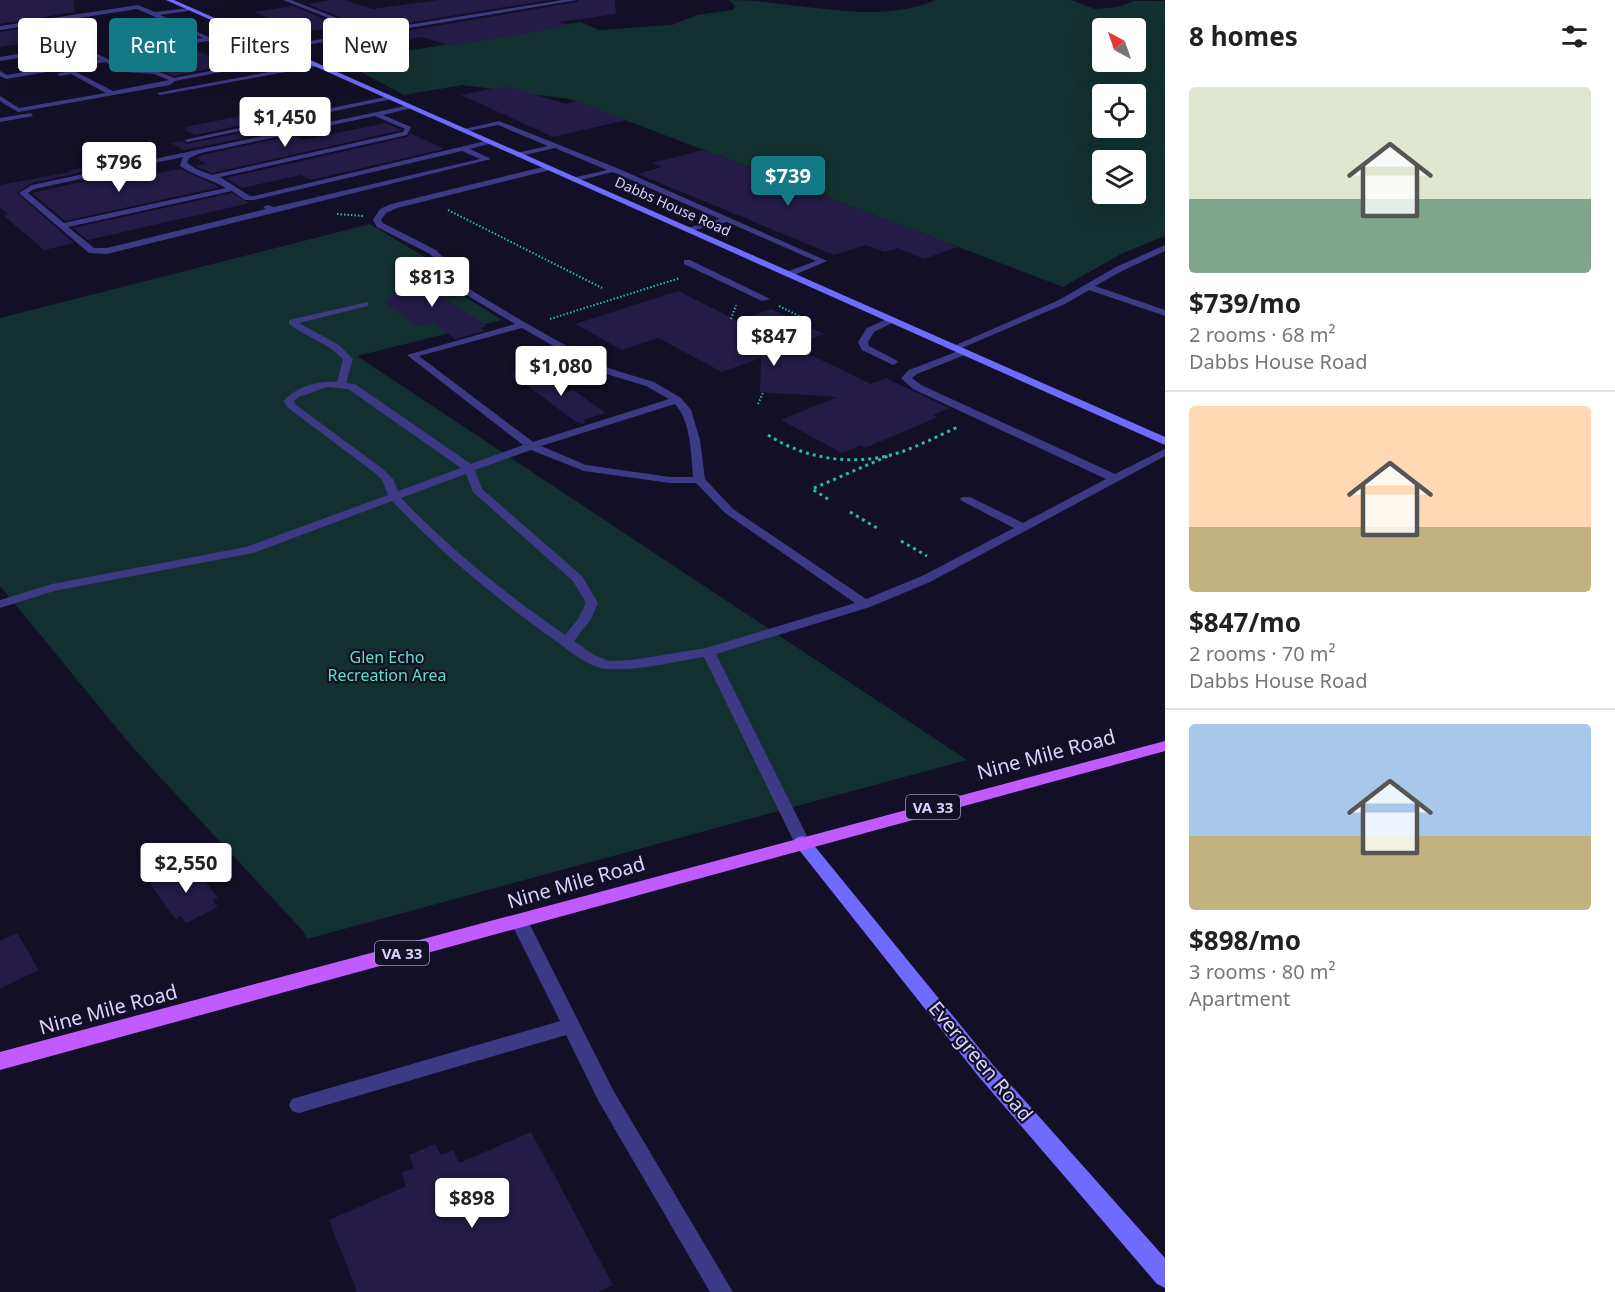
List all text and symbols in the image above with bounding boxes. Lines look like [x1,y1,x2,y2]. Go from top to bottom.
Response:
chip: Buy [18,18,97,72]
chip: Rent [109,18,197,72]
chip: Filters [209,18,311,72]
chip: New [323,18,409,72]
north arrow [1092,18,1146,72]
map controls [1092,18,1146,204]
text: 8 homes [1189,18,1298,54]
icon: filters [1558,20,1591,53]
button: locate [1092,84,1146,138]
pin: $1,450 [236,97,334,148]
text: $1,450 [254,103,316,130]
icon: home [1336,126,1444,234]
pin: $796 [83,142,155,193]
text: $796 [96,148,142,175]
button: layers [1092,150,1146,204]
pin: $739 [752,156,824,207]
text: $739 [765,162,811,189]
street label: Dabbs House Road [612,172,734,240]
pin: $813 [396,257,468,308]
text: $813 [409,263,455,290]
text: $739/mo [1189,285,1301,321]
pin: $847 [738,316,810,367]
text: 2 rooms · 68 m² [1189,321,1336,348]
text: $847 [751,322,797,349]
pin: $1,080 [512,346,610,397]
text: Dabbs House Road [1189,348,1368,375]
text: $1,080 [530,352,592,379]
icon: home [1336,445,1444,553]
text: $847/mo [1189,604,1301,640]
text: 2 rooms · 70 m² [1189,640,1336,667]
park label: Glen Echo Recreation Area [327,646,447,686]
text: Dabbs House Road [1189,667,1368,694]
street label: Nine Mile Road [974,723,1118,785]
icon: home [1336,763,1444,871]
road number: VA 33 [906,795,960,819]
pin: $2,550 [137,843,235,894]
text: $2,550 [155,849,217,876]
street label: Nine Mile Road [504,849,648,915]
text: $898/mo [1189,922,1301,958]
road number: VA 33 [375,941,429,965]
text: 3 rooms · 80 m² [1189,958,1336,985]
street label: Nine Mile Road [36,978,180,1040]
text: Apartment [1189,985,1290,1012]
street label: Evergreen Road [923,995,1039,1127]
pin: $898 [436,1178,508,1229]
text: $898 [449,1184,495,1211]

